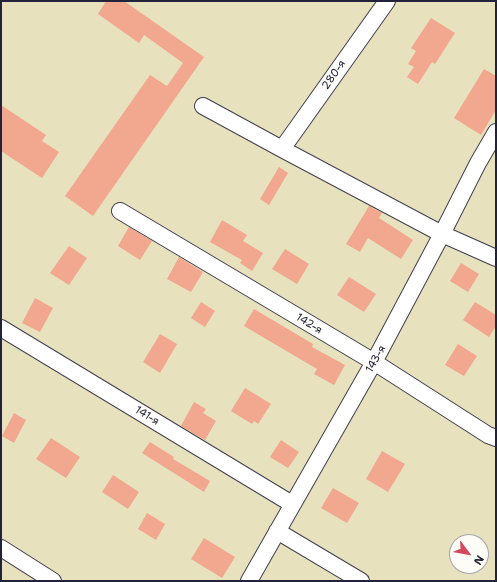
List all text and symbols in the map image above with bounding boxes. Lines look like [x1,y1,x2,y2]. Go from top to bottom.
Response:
street label: 280-я [319,58,349,92]
street label: 142-я [293,311,325,337]
street label: 143-я [363,343,389,375]
street label: 141-я [132,404,162,428]
north arrow [449,534,489,574]
text: N [470,552,487,568]

